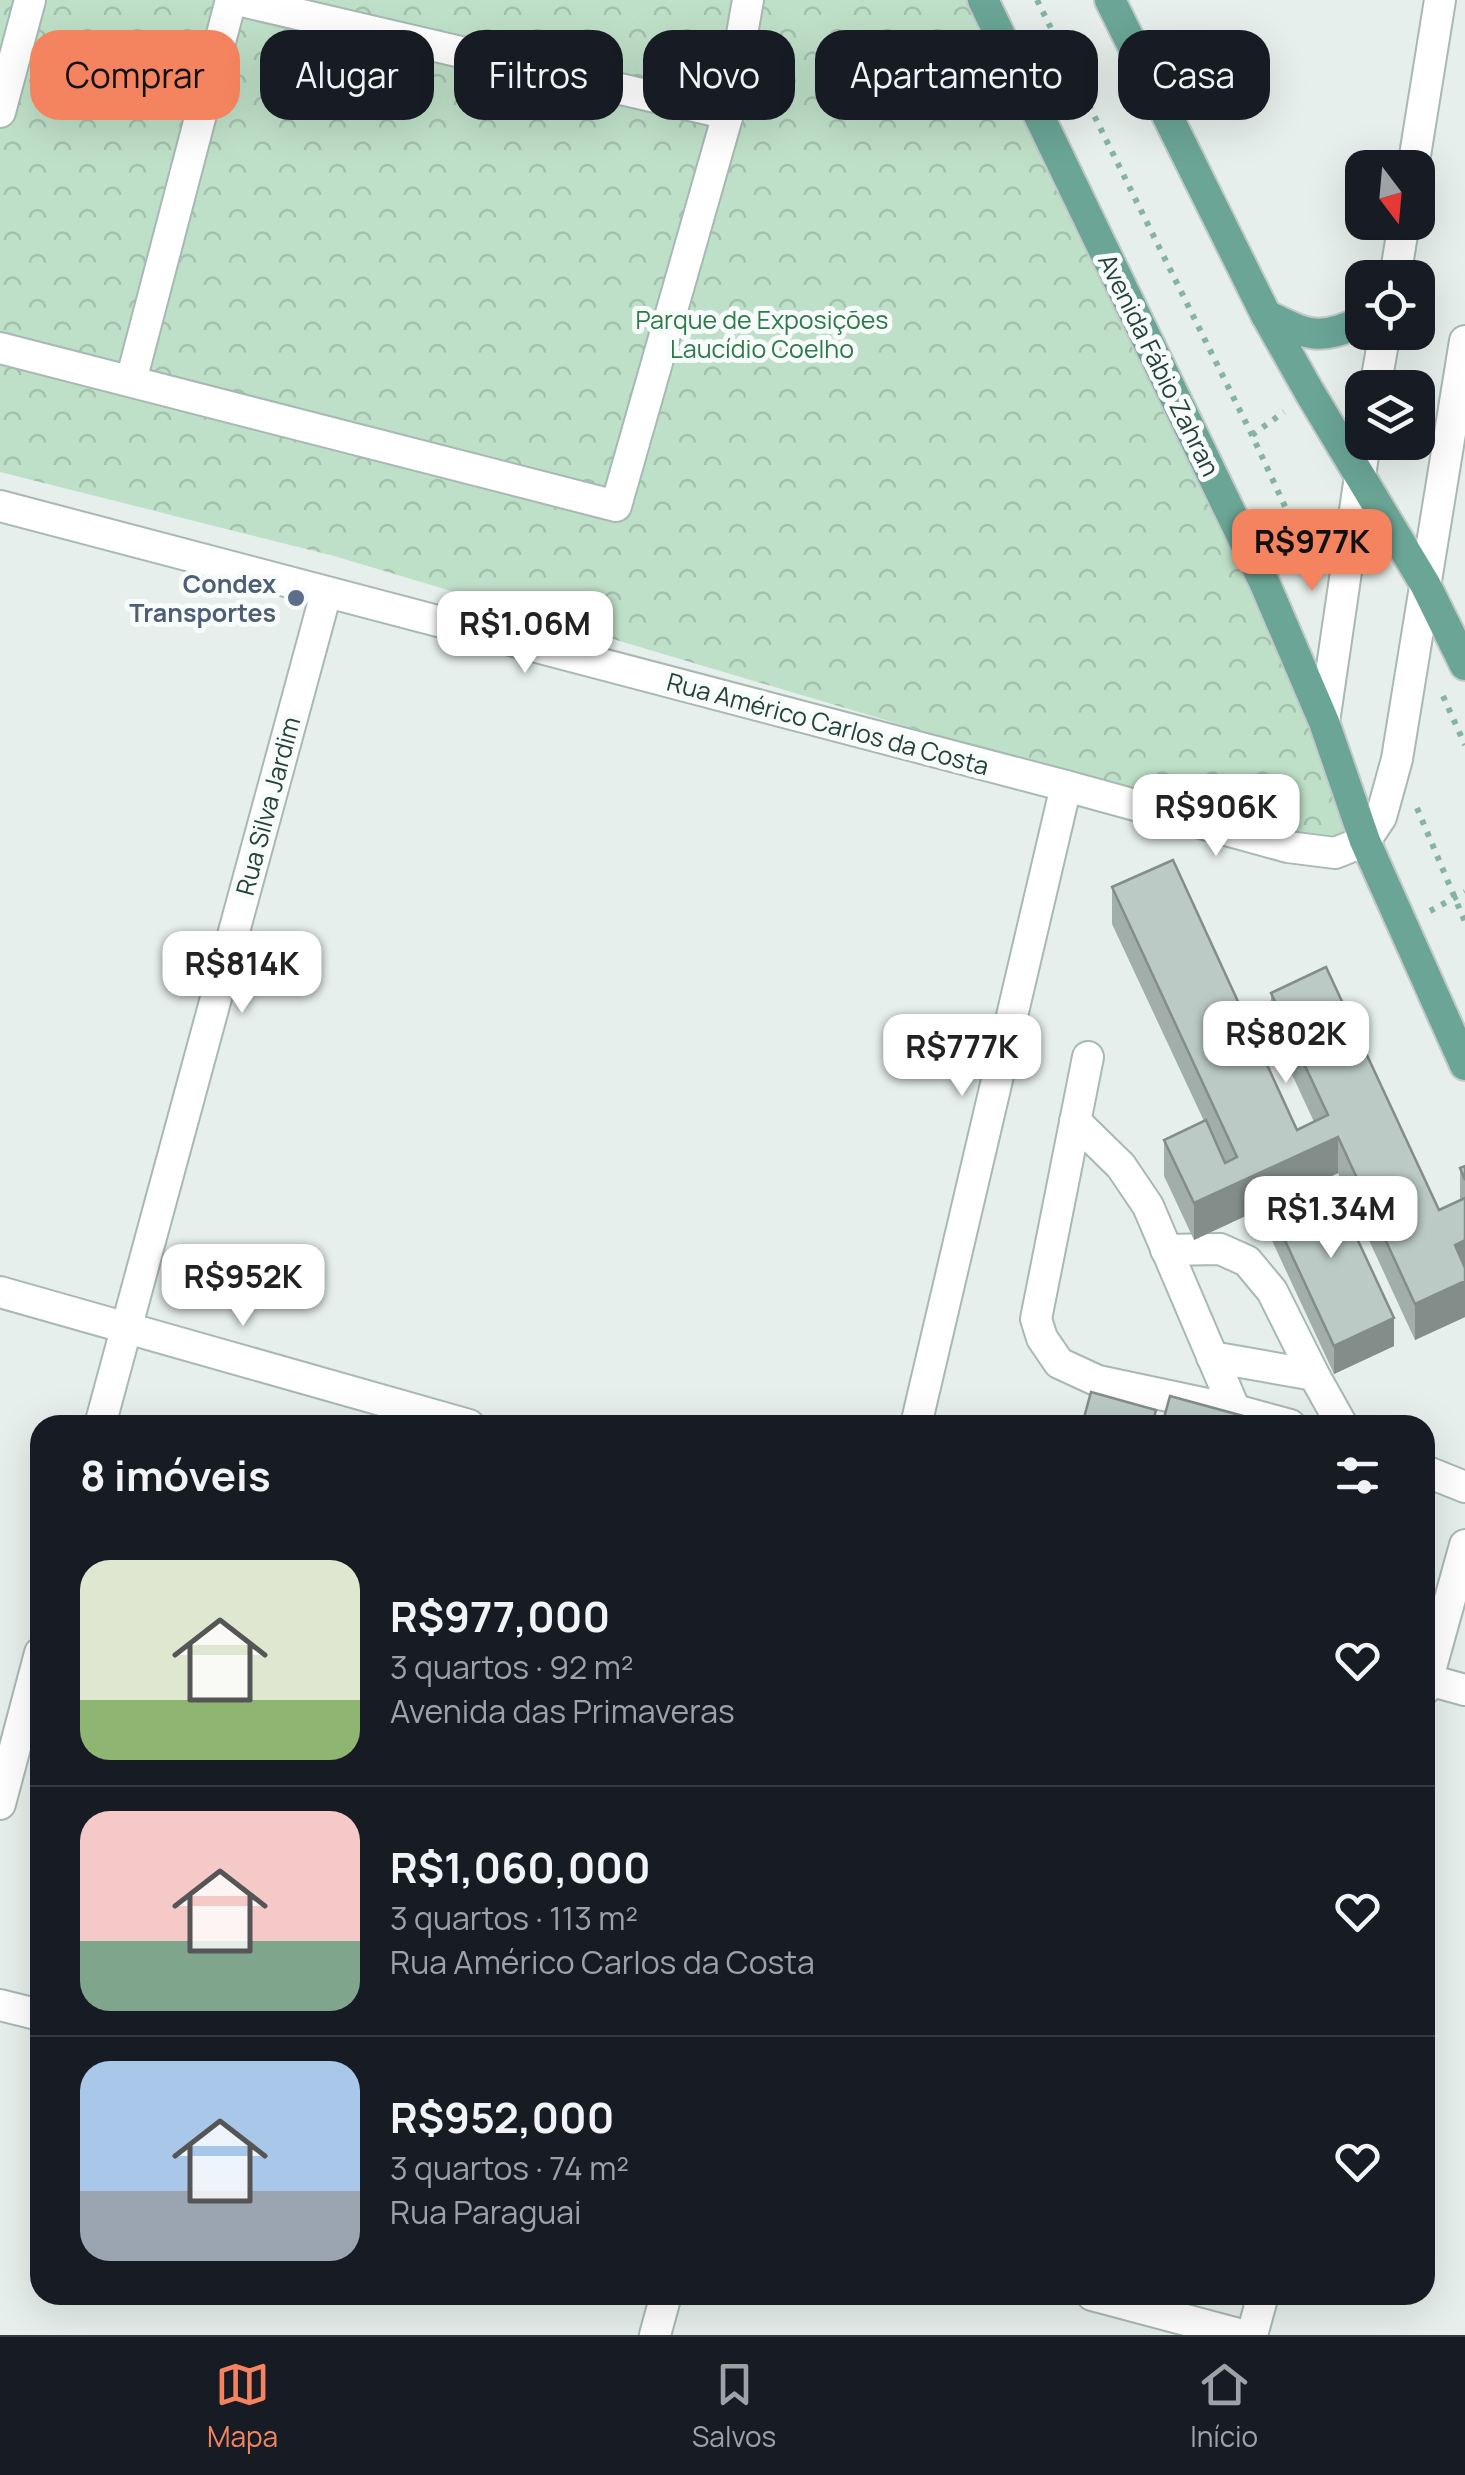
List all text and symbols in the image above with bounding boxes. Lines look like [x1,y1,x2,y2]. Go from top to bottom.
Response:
chip: Comprar [30,30,240,120]
chip: Alugar [260,30,434,120]
chip: Filtros [454,30,623,120]
chip: Novo [643,30,795,120]
chip: Apartamento [815,30,1098,120]
chip: Casa [1118,30,1270,120]
north arrow [1345,150,1435,240]
map controls [1345,150,1435,460]
street label: Avenida Fábio Zahran [1090,248,1229,482]
button: locate [1345,260,1435,350]
park label: Parque de Exposições Laucídio Coelho [636,302,888,366]
button: layers [1345,370,1435,460]
pin: R$977K [1231,509,1393,594]
text: R$977K [1254,519,1370,563]
place label: Condex Transportes [129,566,276,630]
marker: Condex Transportes [285,587,307,609]
pin: R$1.06M [433,591,617,676]
text: R$1.06M [459,601,591,645]
street label: Rua Américo Carlos da Costa [663,664,993,783]
street label: Rua Silva Jardim [227,713,308,899]
pin: R$906K [1135,774,1297,859]
text: R$906K [1155,784,1277,828]
pin: R$814K [161,931,323,1016]
text: R$814K [184,941,300,985]
pin: R$802K [1205,1001,1367,1086]
text: R$802K [1225,1011,1347,1055]
pin: R$777K [881,1014,1043,1099]
text: R$777K [905,1024,1019,1068]
pin: R$1.34M [1239,1176,1423,1261]
text: R$1.34M [1266,1186,1396,1230]
pin: R$952K [162,1244,324,1329]
text: R$952K [184,1254,302,1298]
text: 8 imóveis [80,1446,271,1504]
icon: filters [1330,1448,1385,1503]
text: R$977,000 [390,1587,610,1645]
icon: home [160,1600,280,1720]
icon: heart [1330,1633,1385,1688]
text: 3 quartos · 92 m² [390,1645,634,1689]
text: Avenida das Primaveras [390,1689,735,1733]
text: R$1,060,000 [390,1838,651,1896]
icon: home [160,1851,280,1971]
icon: heart [1330,1884,1385,1939]
text: 3 quartos · 113 m² [390,1896,638,1940]
text: Rua Américo Carlos da Costa [390,1940,815,1984]
text: R$952,000 [390,2088,614,2146]
icon: home [160,2101,280,2221]
icon: heart [1330,2134,1385,2189]
text: 3 quartos · 74 m² [390,2146,629,2190]
text: Rua Paraguai [390,2190,582,2234]
tab: Mapa [207,2357,278,2455]
tab: Salvos [692,2357,776,2455]
tab: Início [1190,2357,1258,2455]

